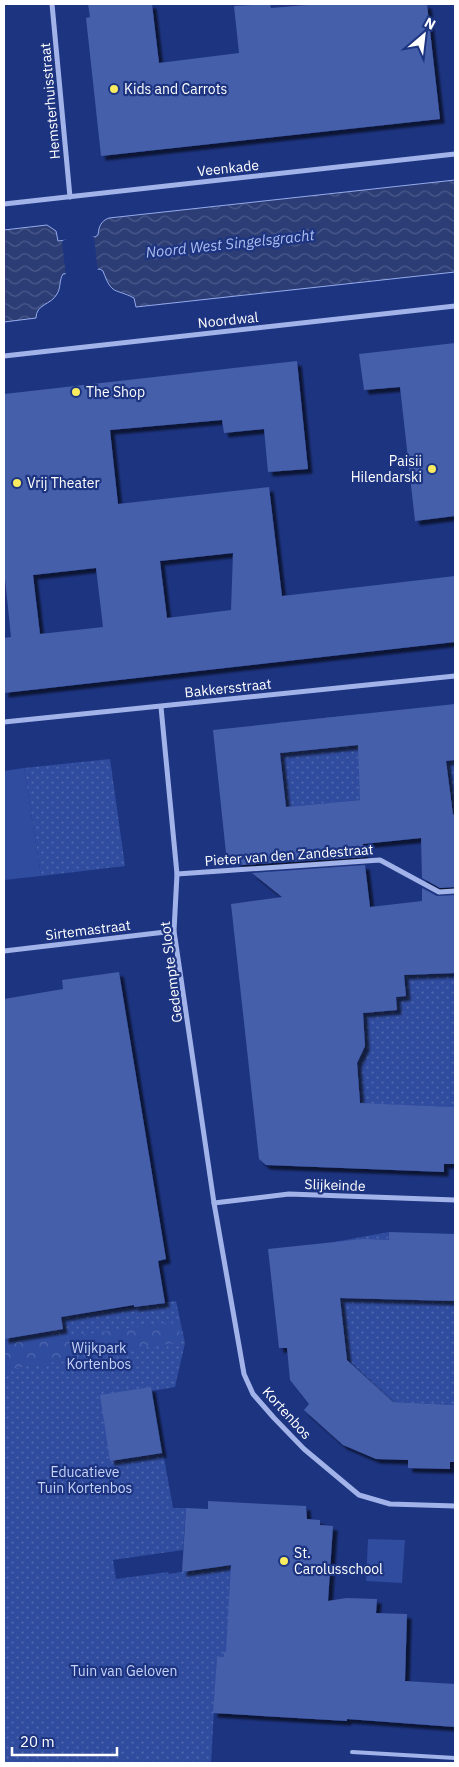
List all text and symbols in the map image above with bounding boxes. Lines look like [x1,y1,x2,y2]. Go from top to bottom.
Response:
north arrow [399,10,449,60]
text: N [421,13,439,34]
street label: Hemsterhuisstraat [36,42,64,160]
place label: Kids and Carrots [124,80,228,98]
marker: Kids and Carrots [108,83,120,95]
street label: Veenkade [196,156,260,180]
water label: Noord West Singelsgracht [145,225,316,262]
street label: Noordwal [197,308,259,332]
place label: The Shop [86,383,145,401]
marker: The Shop [70,386,82,398]
place label: Paisii Hilendarski [351,452,422,486]
marker: Paisii Hilendarski [426,463,438,475]
place label: Vrij Theater [27,474,100,492]
marker: Vrij Theater [11,477,23,489]
street label: Bakkersstraat [184,674,272,702]
street label: Pieter van den Zandestraat [204,840,374,870]
street label: Sirtemastraat [44,916,132,944]
street label: Gedempte Sloot [156,920,186,1024]
street label: Slijkeinde [304,1175,366,1195]
park label: Wijkpark Kortenbos [67,1339,132,1373]
street label: Kortenbos [259,1383,315,1443]
park label: Educatieve Tuin Kortenbos [38,1463,133,1497]
place label: St. Carolusschool [294,1544,383,1578]
marker: St. Carolusschool [278,1555,290,1567]
park label: Tuin van Geloven [71,1662,177,1680]
scale bar [12,1724,118,1756]
text: 20 m [20,1732,55,1751]

